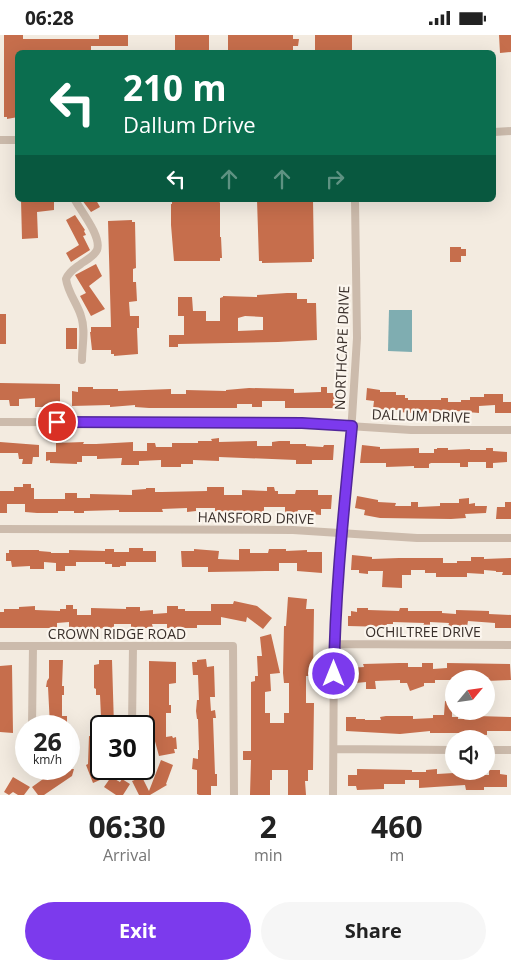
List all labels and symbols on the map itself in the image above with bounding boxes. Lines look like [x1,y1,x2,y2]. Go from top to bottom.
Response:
street label: NORTHCAPE DRIVE [330,285,353,411]
pin [36,401,78,443]
street label: DALLUM DRIVE [371,404,471,427]
street label: HANSFORD DRIVE [197,507,315,528]
street label: OCHILTREE DRIVE [365,622,481,641]
street label: CROWN RIDGE ROAD [48,624,186,643]
position arrow [307,647,359,699]
north arrow [445,670,495,720]
speed limit sign: 30 [90,715,155,780]

